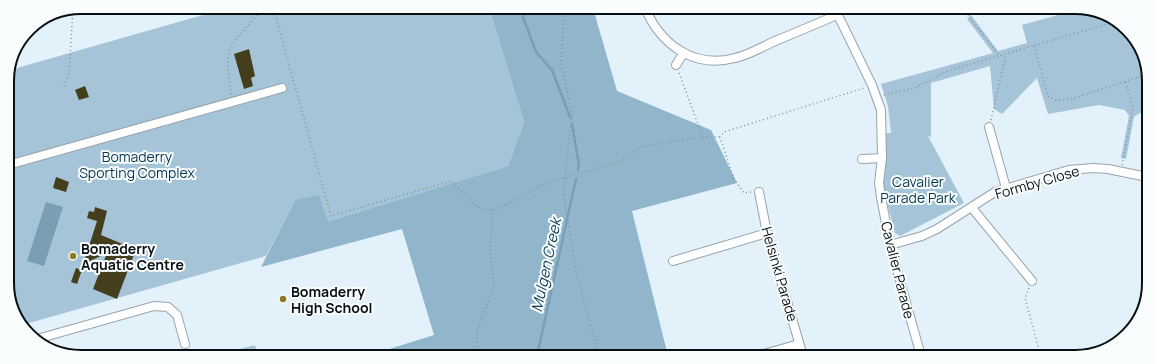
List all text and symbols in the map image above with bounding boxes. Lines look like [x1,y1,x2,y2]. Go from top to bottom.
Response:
park label: Bomaderry Sporting Complex [79,147,195,182]
street label: Formby Close [992,161,1082,203]
park label: Cavalier Parade Park [880,172,957,207]
water label: Mulgen Creek [526,214,567,314]
street label: Cavalier Parade [877,219,919,321]
street label: Helsinki Parade [757,224,803,324]
place label: Bomaderry Aquatic Centre [81,239,184,274]
marker: Bomaderry Aquatic Centre [68,251,78,261]
place label: Bomaderry High School [291,282,372,317]
marker: Bomaderry High School [278,294,288,304]

